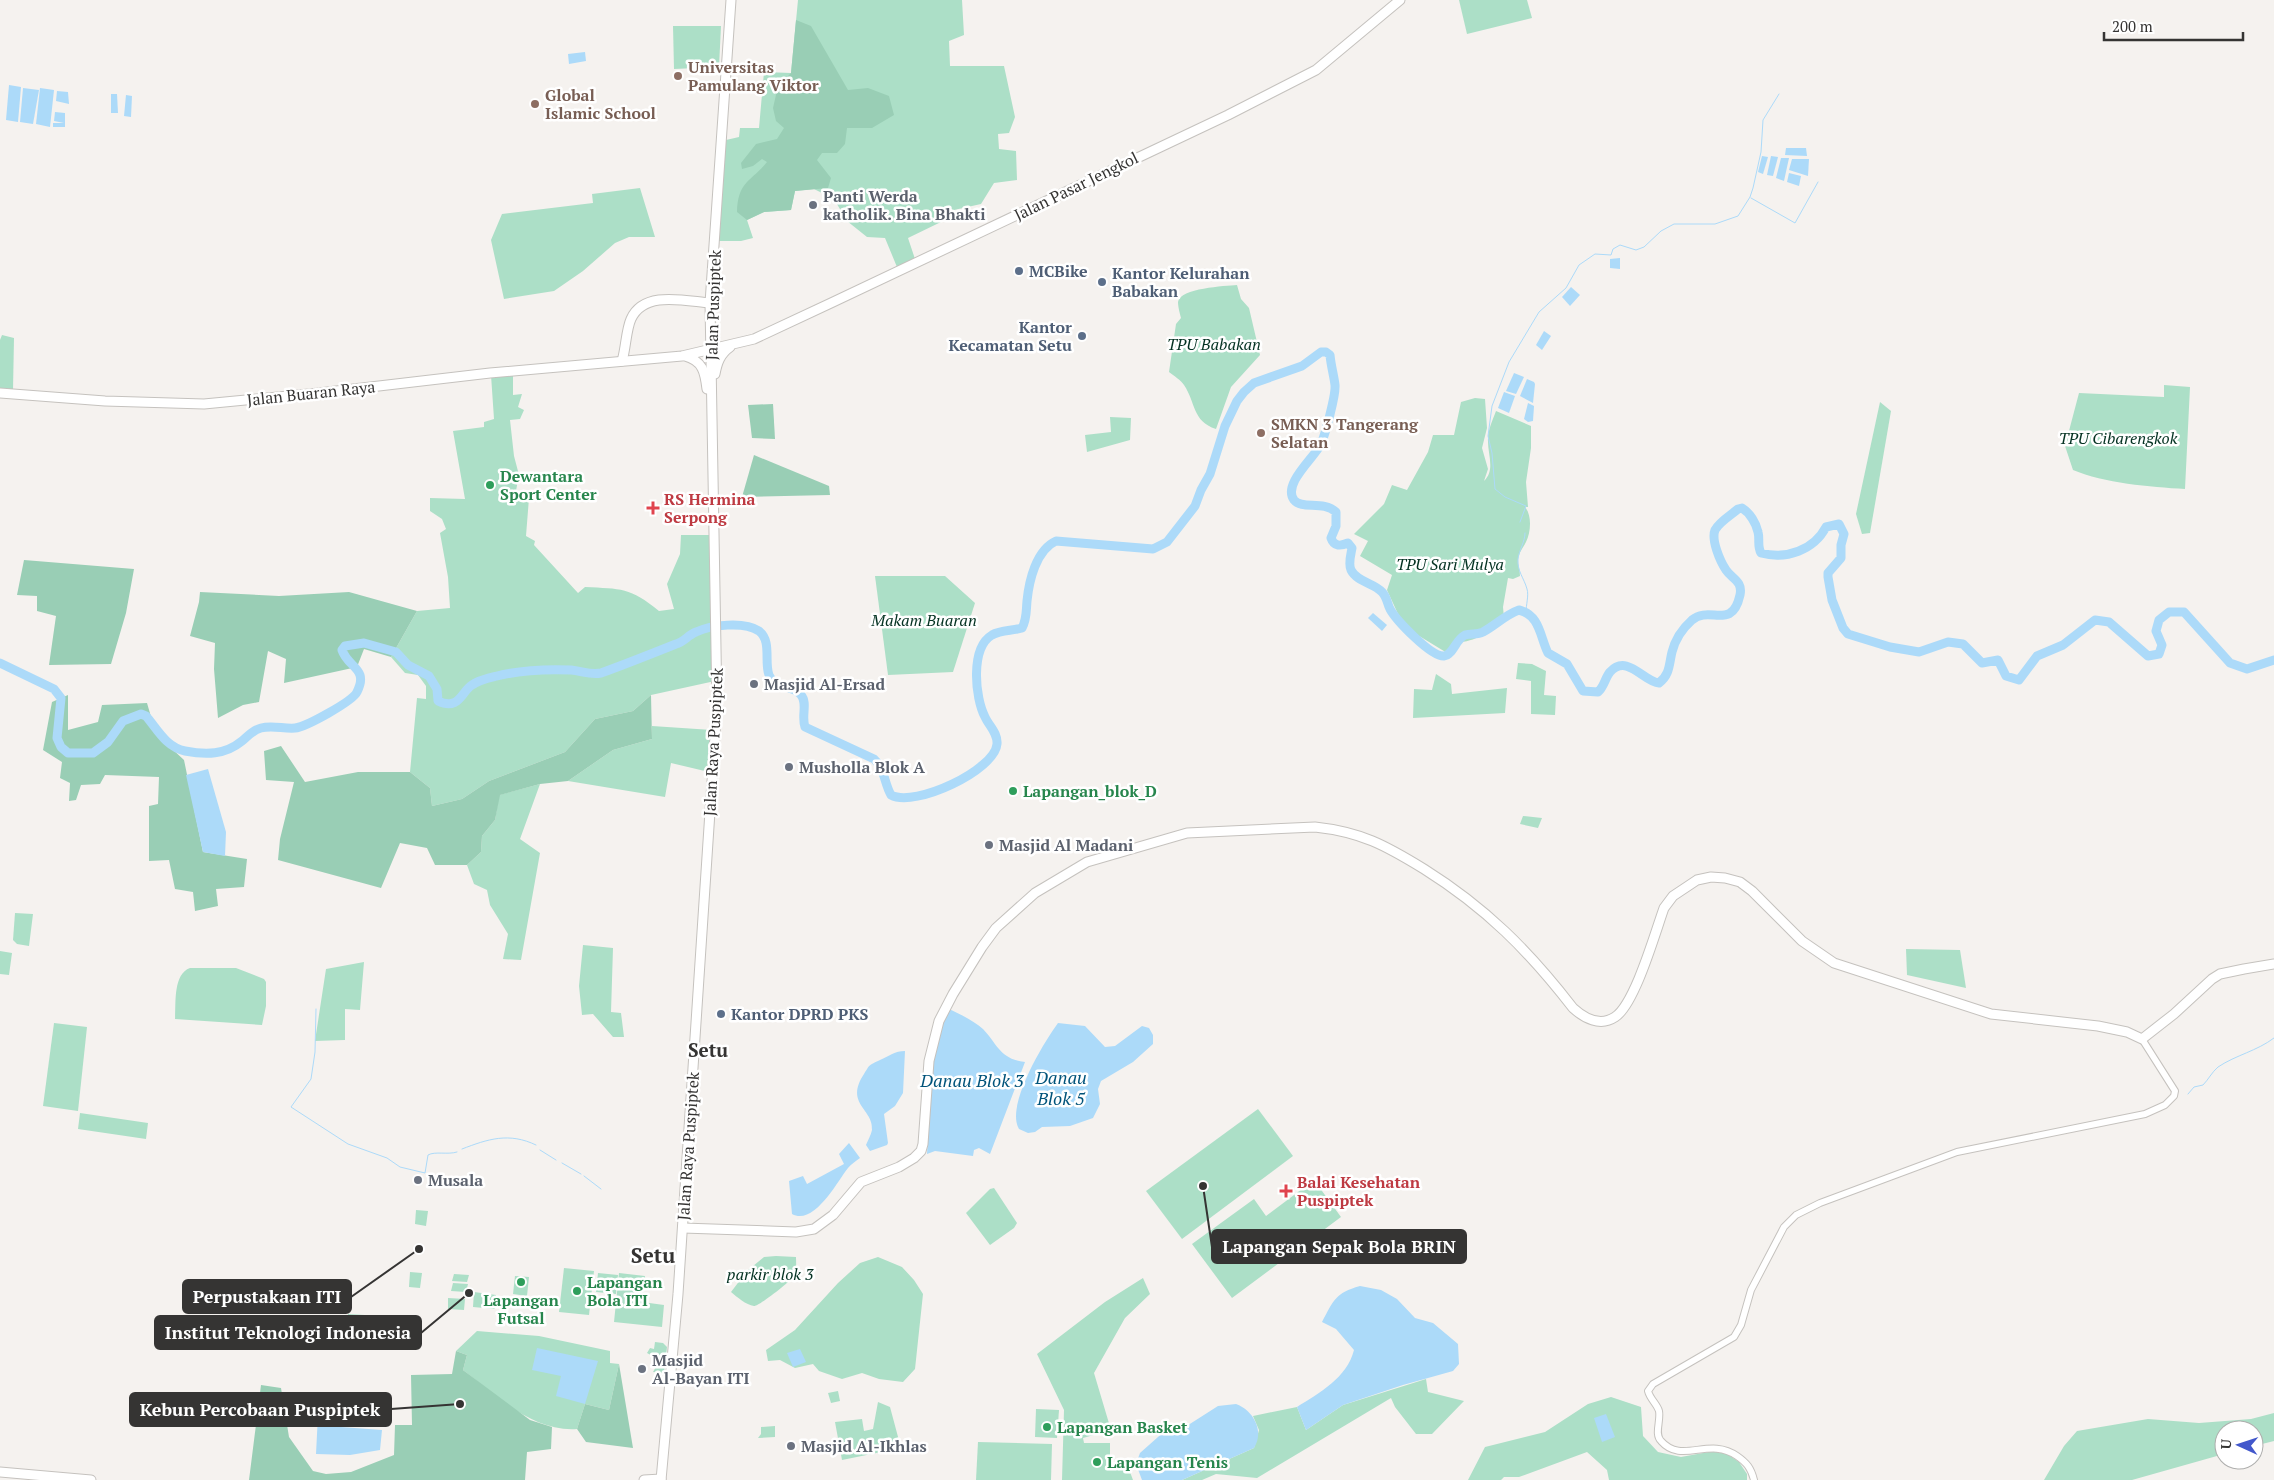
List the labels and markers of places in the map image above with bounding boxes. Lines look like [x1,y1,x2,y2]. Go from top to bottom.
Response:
place label: Universitas Pamulang Viktor [688,56,819,96]
marker: Universitas Pamulang Viktor [672,70,684,82]
place label: Global Islamic School [545,84,656,124]
marker: Global Islamic School [529,98,541,110]
place label: Panti Werda katholik. Bina Bhakti [823,185,986,225]
marker: Panti Werda katholik. Bina Bhakti [807,199,819,211]
place label: MCBike [1029,260,1088,282]
place label: Kantor Kelurahan Babakan [1112,262,1250,302]
marker: MCBike [1013,265,1025,277]
marker: Kantor Kelurahan Babakan [1096,276,1108,288]
place label: Kantor Kecamatan Setu [949,316,1072,356]
marker: Kantor Kecamatan Setu [1076,330,1088,342]
place label: SMKN 3 Tangerang Selatan [1271,413,1419,453]
marker: SMKN 3 Tangerang Selatan [1255,427,1267,439]
place label: Dewantara Sport Center [500,465,597,505]
marker: Dewantara Sport Center [484,479,496,491]
place label: RS Hermina Serpong [664,488,756,528]
marker: RS Hermina Serpong [646,501,660,515]
place label: Masjid Al-Ersad [764,673,886,695]
marker: Masjid Al-Ersad [748,678,760,690]
place label: Musholla Blok A [799,756,925,778]
marker: Musholla Blok A [783,761,795,773]
place label: Lapangan_blok_D [1023,780,1157,802]
marker: Lapangan_blok_D [1007,785,1019,797]
place label: Masjid Al Madani [999,834,1133,856]
marker: Masjid Al Madani [983,839,995,851]
place label: Kantor DPRD PKS [731,1003,869,1025]
marker: Kantor DPRD PKS [715,1008,727,1020]
place label: Musala [428,1169,483,1191]
place label: Balai Kesehatan Puspiptek [1297,1171,1421,1211]
marker: Musala [412,1174,424,1186]
marker: Balai Kesehatan Puspiptek [1279,1184,1293,1198]
callout: Lapangan Sepak Bola BRIN [1212,1230,1466,1263]
place label: Lapangan Bola ITI [587,1271,663,1311]
marker: Lapangan Futsal [515,1276,527,1288]
callout: Perpustakaan ITI [183,1280,351,1313]
marker: Lapangan Bola ITI [571,1285,583,1297]
place label: Lapangan Futsal [483,1289,559,1329]
callout: Institut Teknologi Indonesia [155,1316,421,1349]
place label: Masjid Al-Bayan ITI [652,1349,750,1389]
marker: Masjid Al-Bayan ITI [636,1363,648,1375]
callout: Kebun Percobaan Puspiptek [130,1393,391,1426]
place label: Lapangan Basket [1057,1416,1188,1438]
marker: Lapangan Basket [1041,1421,1053,1433]
place label: Masjid Al-Ikhlas [801,1435,927,1457]
marker: Masjid Al-Ikhlas [785,1440,797,1452]
place label: Lapangan Tenis [1107,1451,1228,1473]
marker: Lapangan Tenis [1091,1456,1103,1468]

